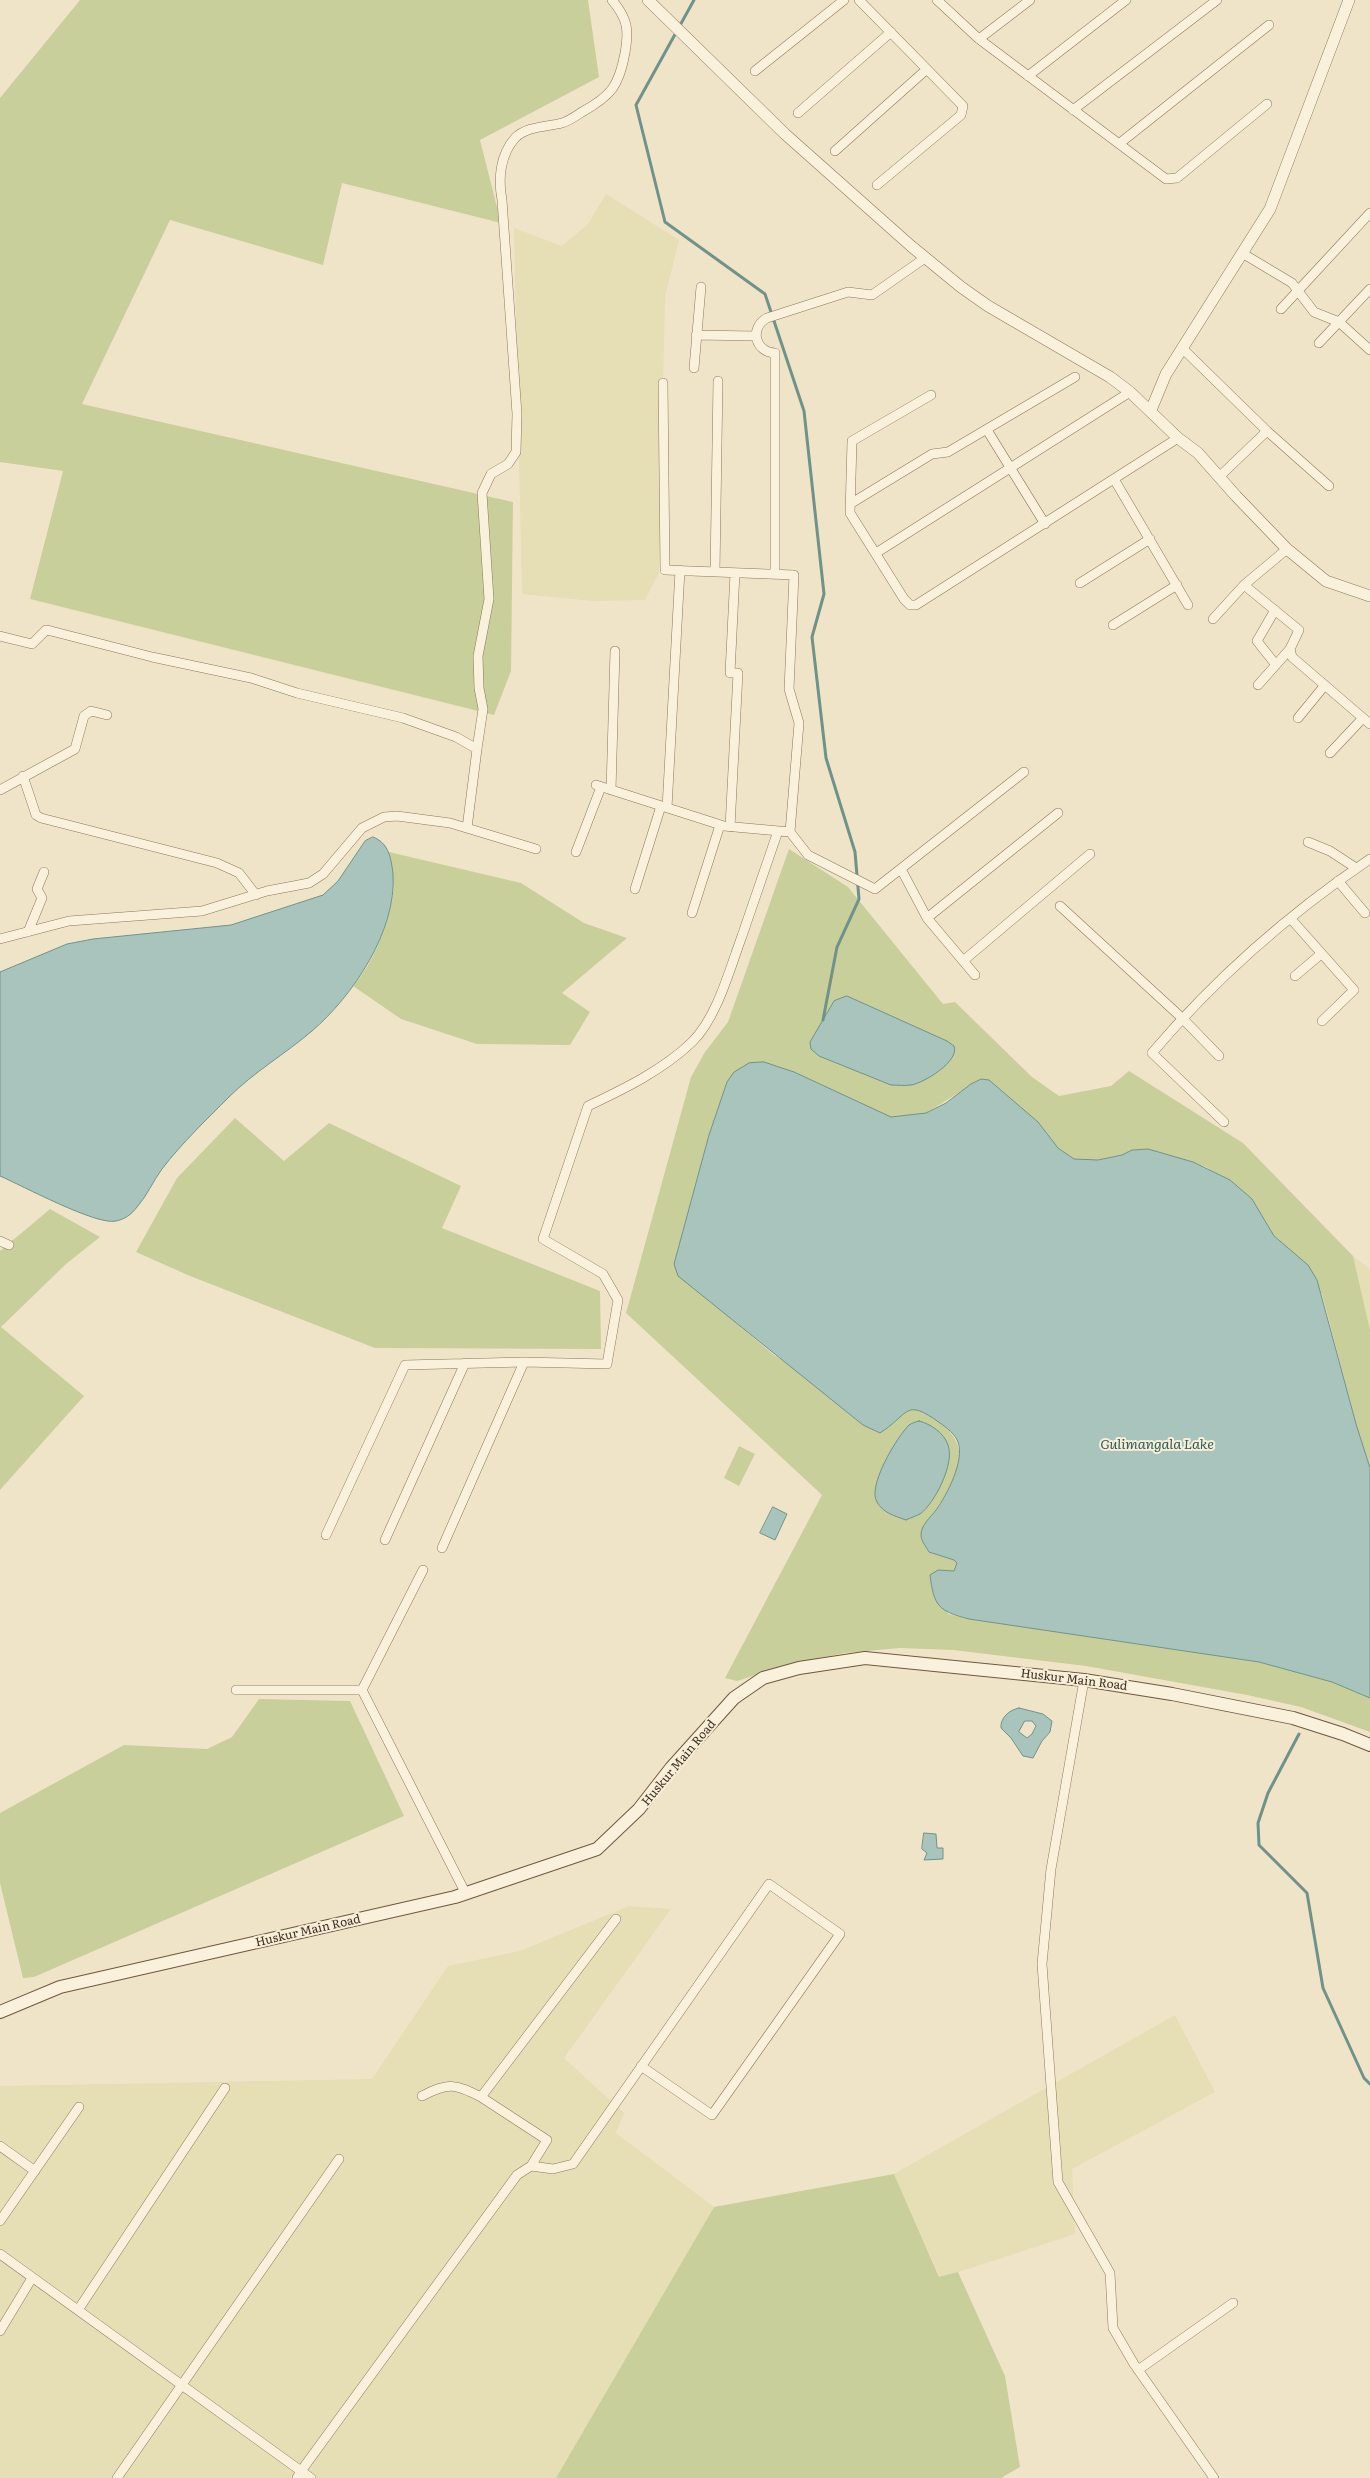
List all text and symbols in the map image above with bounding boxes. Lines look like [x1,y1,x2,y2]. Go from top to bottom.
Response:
water label: Gulimangala Lake [1100,1437,1214,1453]
street label: Huskur Main Road [1020,1666,1128,1694]
street label: Huskur Main Road [639,1717,719,1809]
street label: Huskur Main Road [254,1912,362,1950]

